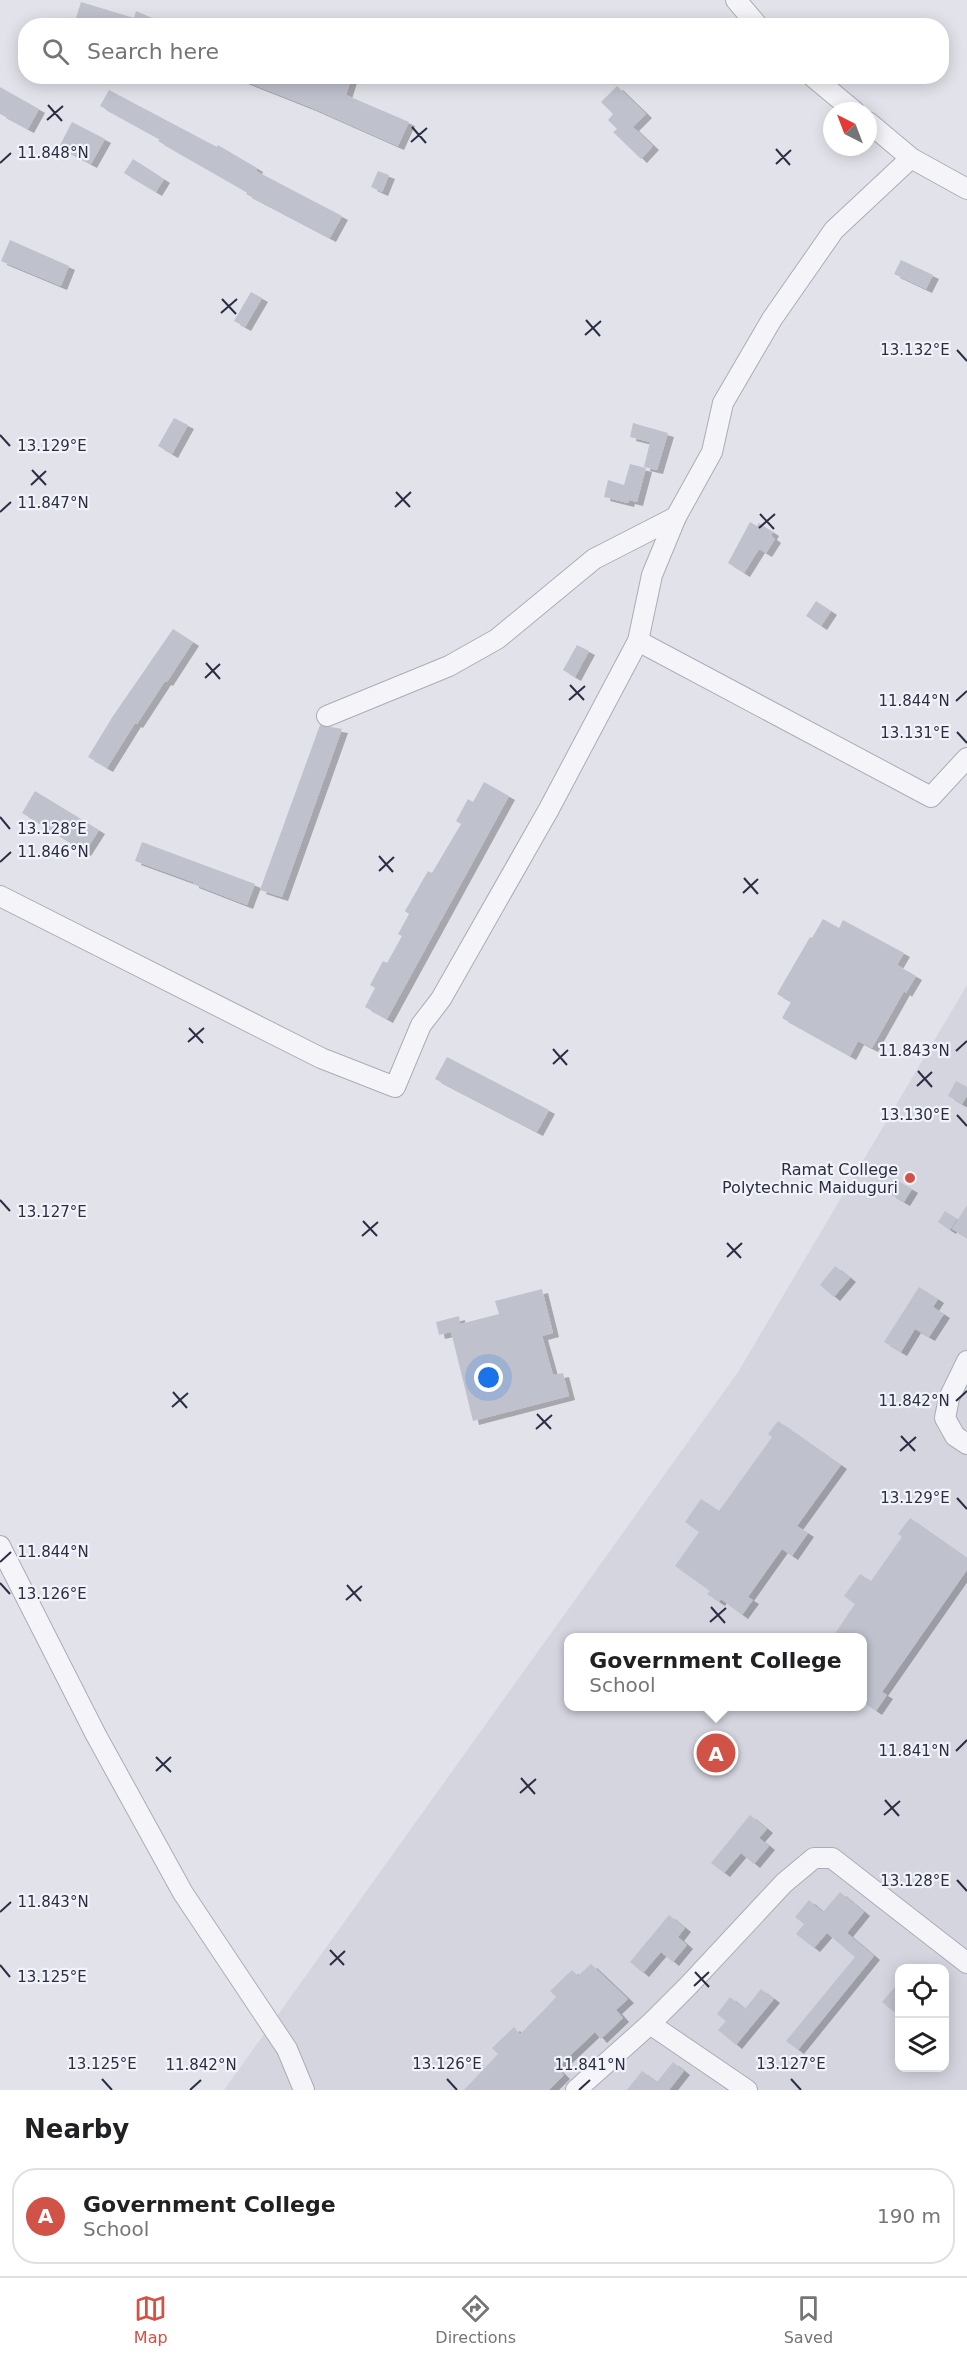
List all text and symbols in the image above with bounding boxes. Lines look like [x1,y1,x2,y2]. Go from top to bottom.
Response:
search box [18,18,949,84]
icon: search [39,35,72,68]
text: Search here [87,39,219,64]
north arrow [823,102,877,156]
text: 11.848°N [17,144,89,162]
text: 13.132°E [880,341,950,359]
text: 13.129°E [17,437,87,455]
text: 11.847°N [17,494,89,512]
text: 11.844°N [878,692,950,710]
text: 13.131°E [880,724,950,742]
text: 13.128°E [17,820,87,838]
text: 11.846°N [17,843,89,861]
text: 11.843°N [878,1042,950,1060]
text: 13.130°E [880,1106,950,1124]
place label: Ramat College Polytechnic Maiduguri [722,1160,898,1197]
marker: Ramat College Polytechnic Maiduguri [903,1171,917,1185]
text: 13.127°E [17,1203,87,1221]
your location [474,1363,503,1392]
text: 11.842°N [878,1392,950,1410]
text: 13.129°E [880,1489,950,1507]
text: 11.844°N [17,1543,89,1561]
text: 13.126°E [17,1585,87,1603]
popup [564,1633,867,1711]
text: Government College [589,1648,842,1673]
text: School [589,1673,656,1697]
pin: A [696,1730,736,1776]
text: 11.841°N [878,1742,950,1760]
text: 13.128°E [880,1872,950,1890]
text: 11.843°N [17,1893,89,1911]
map controls [895,1964,949,2072]
button: locate [895,1964,949,2018]
text: 13.125°E [17,1968,87,1986]
button: layers [895,2018,949,2072]
text: 13.125°E [67,2055,137,2073]
text: 13.126°E [412,2055,482,2073]
text: 13.127°E [756,2055,826,2073]
text: 11.842°N [165,2056,237,2074]
text: 11.841°N [554,2056,626,2074]
text: Nearby [24,2114,129,2144]
text: Government College [83,2192,336,2217]
text: A [38,2204,53,2228]
text: 190 m [877,2204,941,2228]
text: School [83,2217,149,2241]
tab: Map [134,2292,168,2347]
tab: Directions [435,2292,516,2347]
tab: Saved [784,2292,833,2347]

